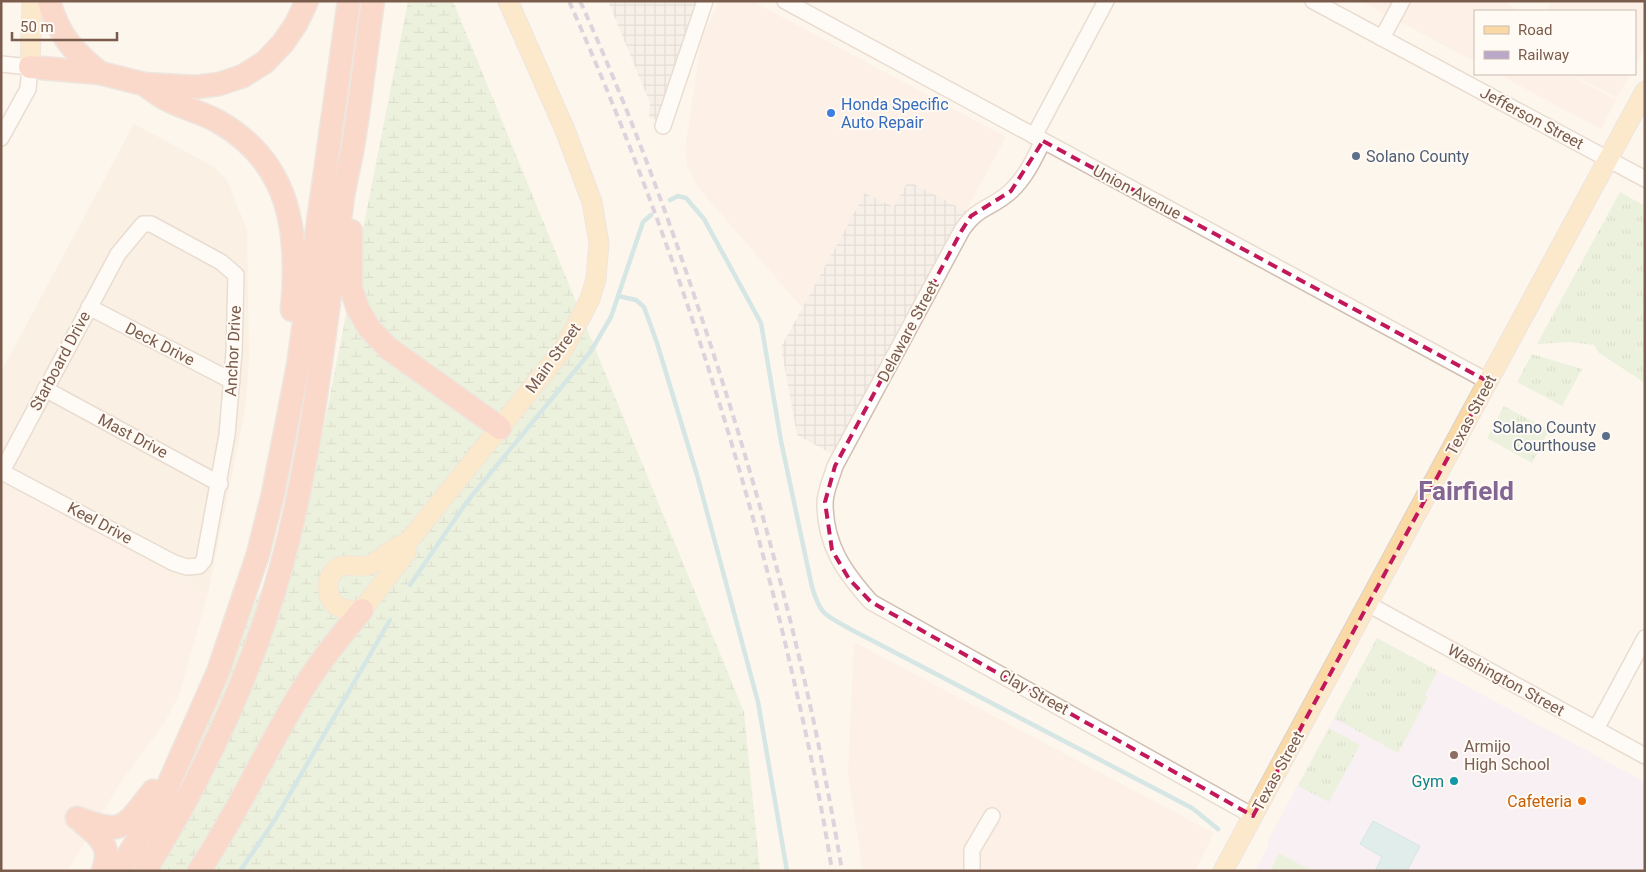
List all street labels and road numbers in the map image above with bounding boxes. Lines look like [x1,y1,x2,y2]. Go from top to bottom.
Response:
street label: Jefferson Street [1477,83,1587,153]
street label: Union Avenue [1090,161,1184,223]
street label: Delaware Street [873,277,943,385]
street label: Anchor Drive [221,305,245,397]
street label: Starboard Drive [26,308,94,414]
street label: Deck Drive [122,318,198,370]
street label: Main Street [521,319,585,397]
street label: Texas Street [1442,372,1500,458]
street label: Mast Drive [95,410,171,462]
street label: Keel Drive [64,498,136,548]
street label: Washington Street [1444,640,1568,720]
street label: Clay Street [996,665,1072,719]
street label: Texas Street [1248,728,1308,814]

